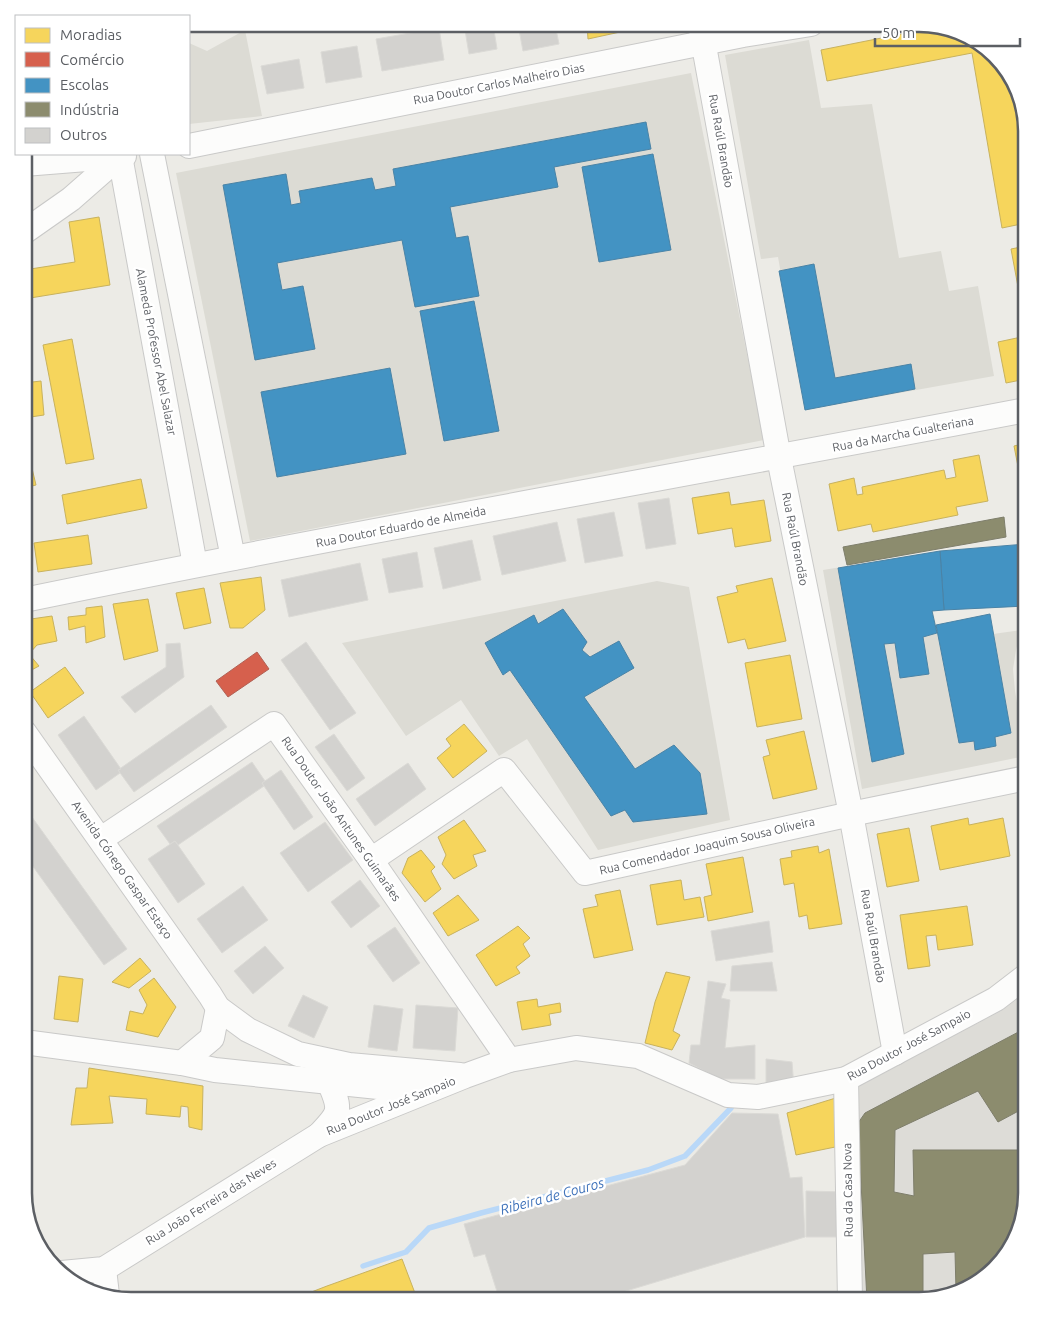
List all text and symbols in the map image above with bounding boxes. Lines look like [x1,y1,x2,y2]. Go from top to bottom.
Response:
legend [15,15,190,155]
scale bar [875,15,1020,47]
text: 50 m [882,24,915,41]
text: Moradias [60,26,122,43]
text: Comércio [60,51,124,68]
street label: Rua Doutor Carlos Malheiro Dias [412,61,586,106]
text: Escolas [60,76,109,93]
street label: Rua Raúl Brandão [707,93,736,189]
text: Indústria [60,101,119,118]
text: Outros [60,126,107,143]
street label: Alameda Professor Abel Salazar [134,267,179,437]
street label: Rua da Marcha Gualteriana [831,413,975,454]
street label: Rua Raúl Brandão [780,491,811,587]
street label: Rua Doutor Eduardo de Almeida [315,504,487,549]
street label: Rua Doutor João Antunes Guimarães [279,734,403,903]
street label: Avenida Cónego Gaspar Estaço [70,798,175,941]
street label: Rua Comendador Joaquim Sousa Oliveira [598,814,816,877]
street label: Rua Raúl Brandão [859,888,888,984]
street label: Rua Doutor José Sampaio [845,1006,973,1083]
street label: Rua Doutor José Sampaio [324,1074,457,1137]
street label: Rua da Casa Nova [840,1143,855,1237]
street label: Rua João Ferreira das Neves [143,1156,278,1247]
water label: Ribeira de Couros [498,1174,606,1218]

